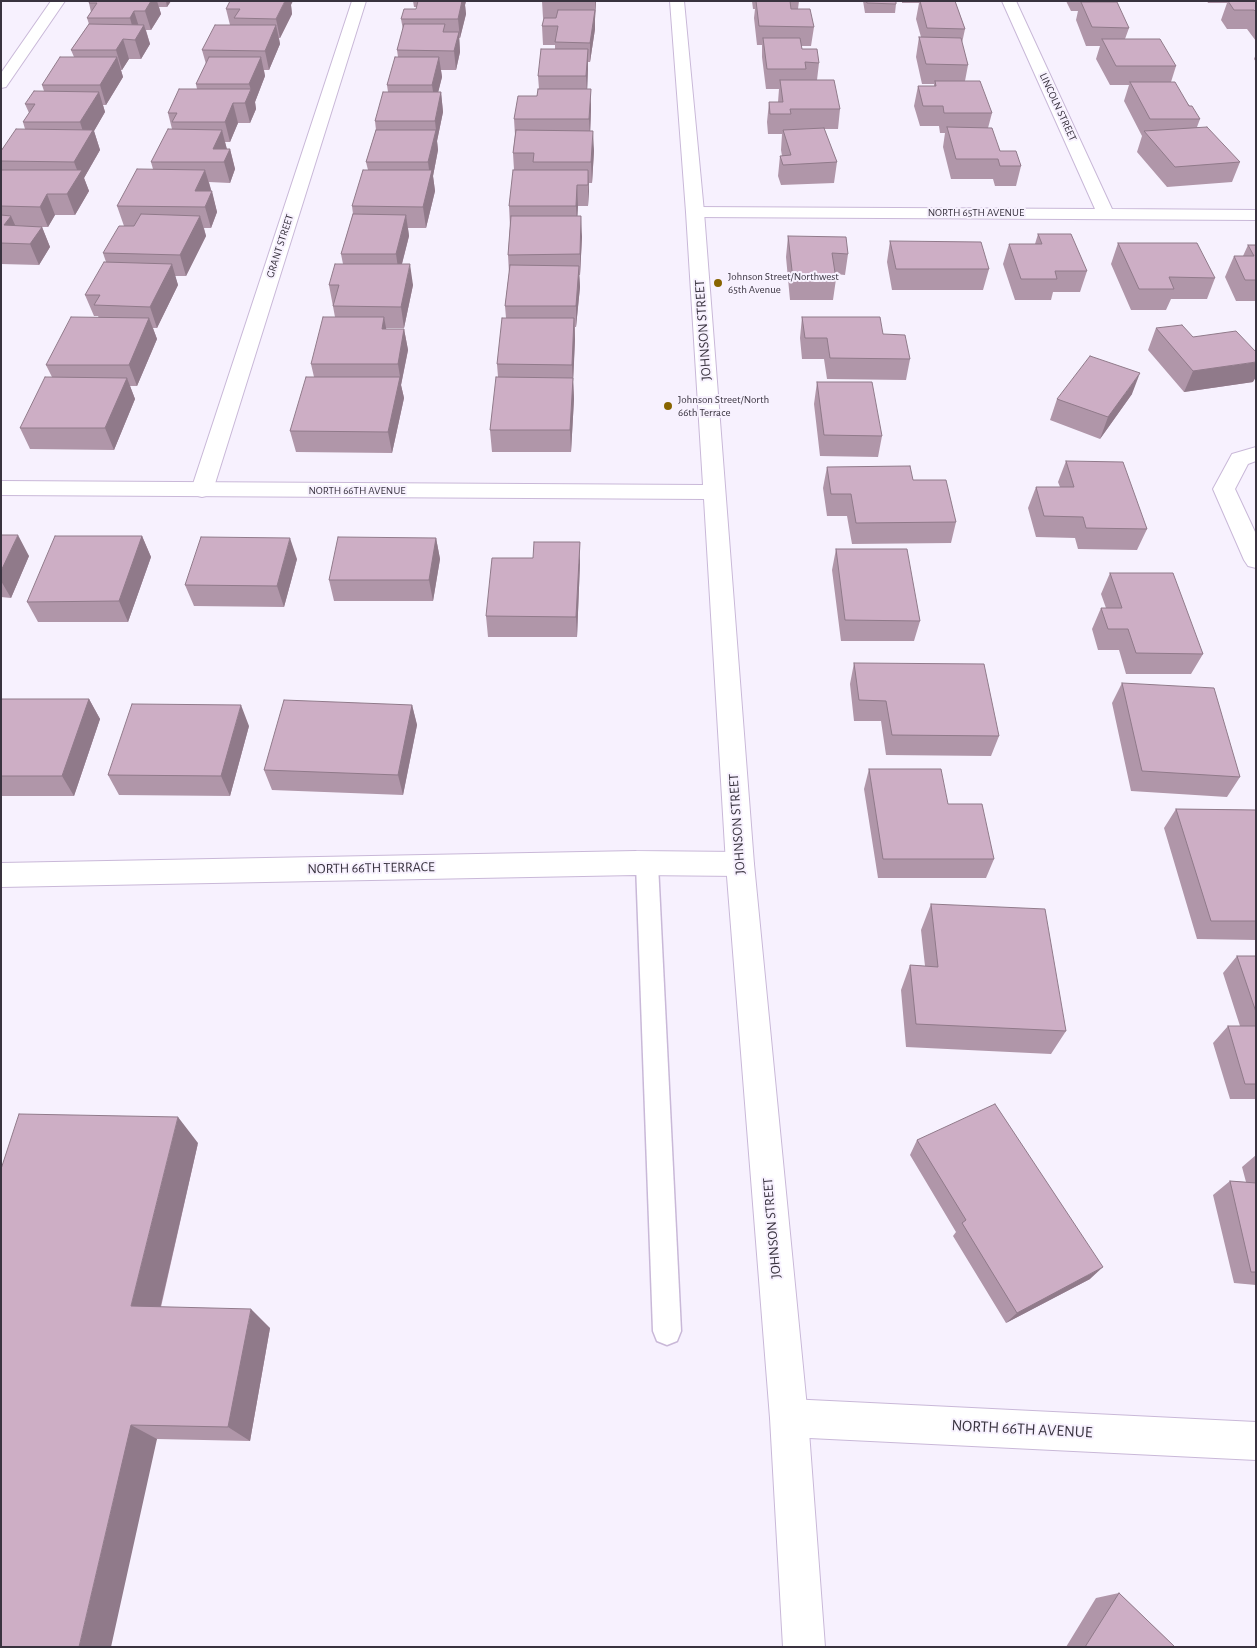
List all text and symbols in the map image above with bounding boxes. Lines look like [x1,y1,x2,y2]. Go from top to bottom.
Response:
street label: LINCOLN STREET [1036,71,1080,143]
street label: NORTH 65TH AVENUE [928,206,1024,220]
street label: GRANT STREET [264,213,296,279]
place label: Johnson Street/Northwest 65th Avenue [728,270,839,296]
marker: Johnson Street/Northwest 65th Avenue [712,277,724,289]
street label: JOHNSON STREET [691,279,715,381]
place label: Johnson Street/North 66th Terrace [678,393,769,419]
marker: Johnson Street/North 66th Terrace [662,400,674,412]
street label: NORTH 66TH AVENUE [308,484,406,498]
street label: JOHNSON STREET [725,773,749,875]
street label: NORTH 66TH TERRACE [307,858,435,878]
street label: JOHNSON STREET [759,1177,785,1279]
street label: NORTH 66TH AVENUE [951,1416,1093,1442]

